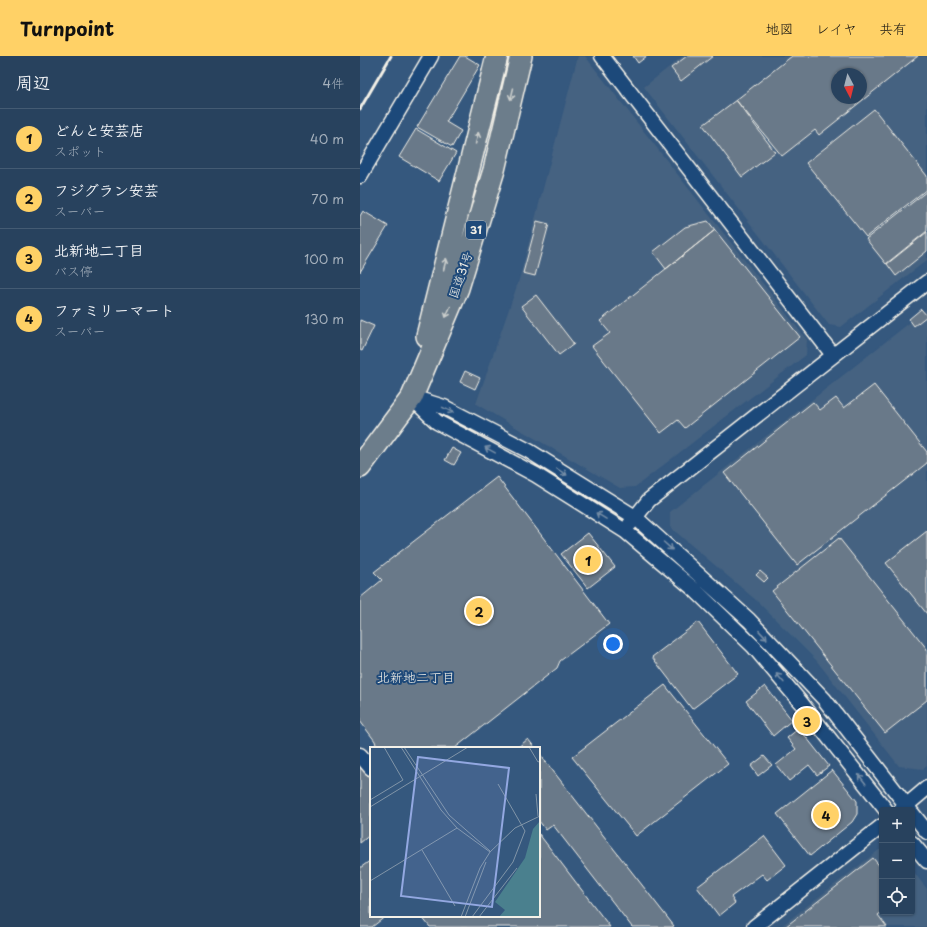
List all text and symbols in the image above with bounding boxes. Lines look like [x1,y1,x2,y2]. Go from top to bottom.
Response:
text: Turnpoint [20,14,114,42]
text: 地図 [766,18,794,39]
text: レイヤ [816,18,857,39]
text: 共有 [879,18,907,39]
north arrow [831,68,867,104]
text: 周辺 [16,69,50,95]
text: 4件 [322,73,344,92]
one-way arrow [508,87,515,100]
text: どんと安芸店 [54,118,145,141]
text: 1 [26,129,32,148]
text: 40 m [310,129,344,148]
one-way arrow [473,132,481,145]
text: スポット [54,141,106,160]
text: フジグラン安芸 [54,178,159,201]
text: 2 [24,189,34,208]
text: 70 m [311,189,344,208]
text: スーパー [54,201,105,220]
road number: 31 [466,221,486,239]
text: 北新地二丁目 [54,238,144,261]
text: 3 [25,249,33,268]
text: 100 m [304,249,344,268]
street label: 国道31号 [444,249,476,301]
one-way arrow [441,258,449,271]
text: バス停 [54,261,93,280]
text: ファミリーマート [54,298,175,321]
one-way arrow [444,306,451,318]
text: 4 [25,309,33,328]
text: 130 m [305,309,344,328]
text: スーパー [54,321,105,340]
one-way arrow [442,407,454,414]
one-way arrow [484,446,496,454]
one-way arrow [556,468,568,476]
one-way arrow [596,512,607,521]
one-way arrow [663,542,673,551]
pin: 1 [575,545,601,575]
pin: 2 [466,596,492,626]
one-way arrow [759,630,768,640]
your location [603,634,623,654]
district label: 北新地二丁目 [377,667,455,686]
one-way arrow [776,673,785,684]
pin: 3 [794,706,820,736]
inset map [370,747,540,917]
one-way arrow [857,774,866,785]
pin: 4 [813,800,839,830]
map controls [879,807,915,915]
button: + [879,807,915,843]
button: − [879,843,915,879]
button: locate [879,879,915,915]

